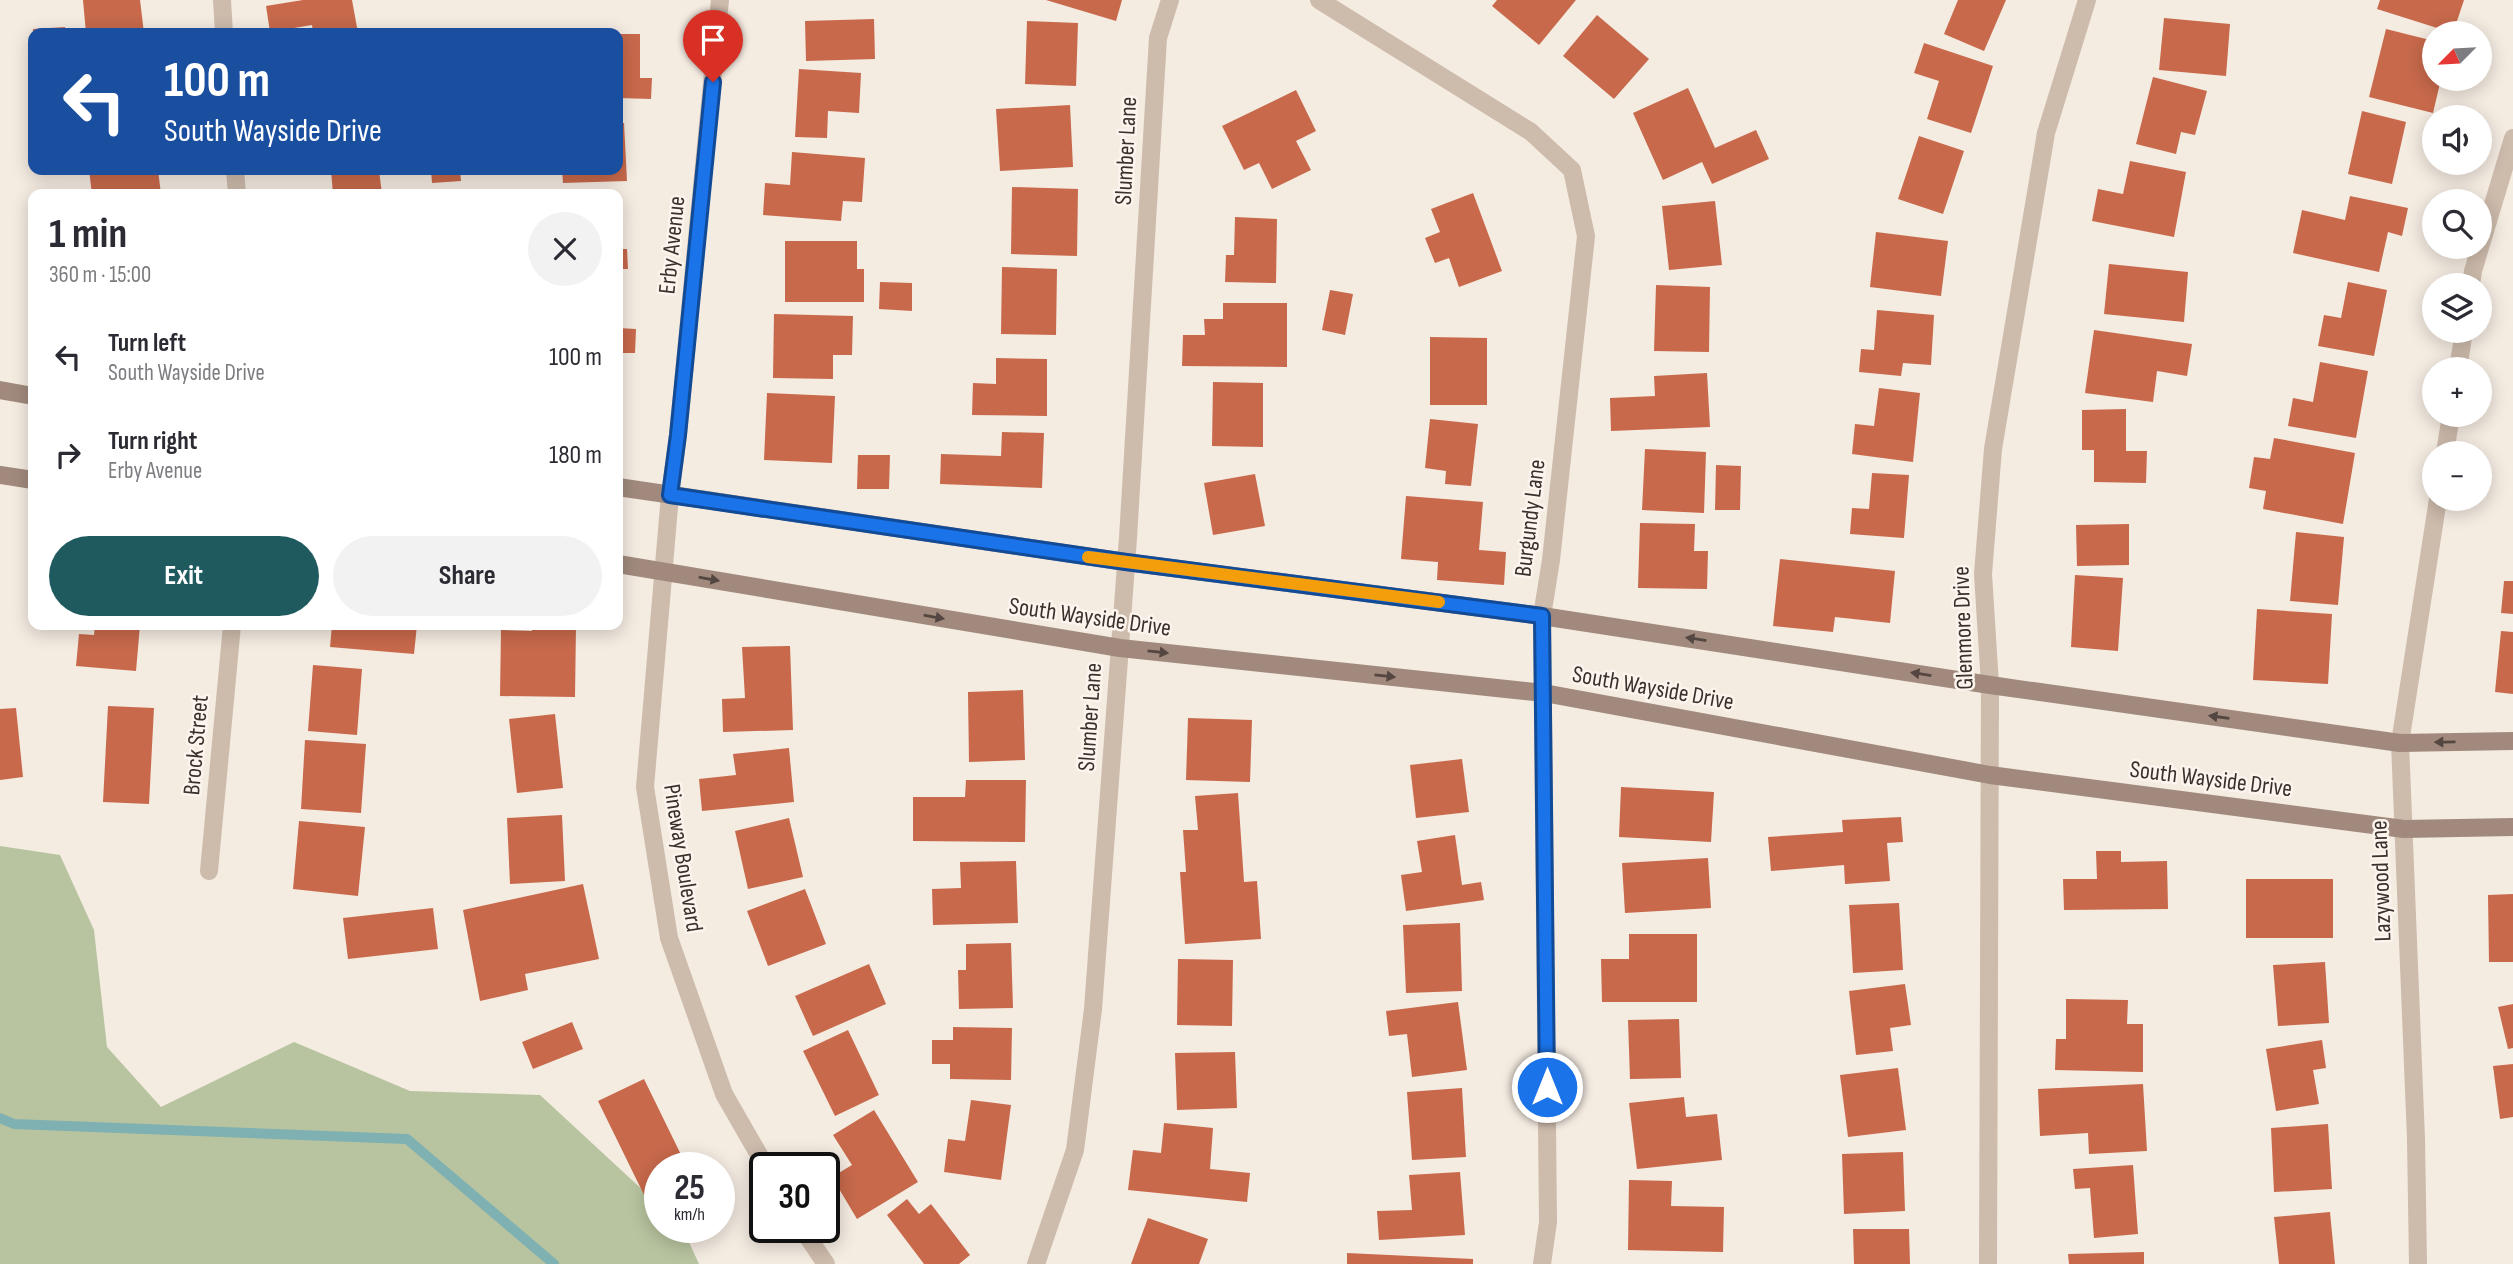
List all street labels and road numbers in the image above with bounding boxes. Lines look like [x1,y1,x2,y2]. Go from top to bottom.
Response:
street label: Slumber Lane [1109,96,1143,206]
street label: Erby Avenue [652,195,692,295]
street label: Burgundy Lane [1508,458,1552,578]
street label: Glenmore Drive [1946,566,1980,690]
street label: South Wayside Drive [1007,591,1173,643]
street label: South Wayside Drive [1570,660,1736,716]
street label: Slumber Lane [1072,662,1108,772]
street label: Brock Street [177,694,215,796]
street label: South Wayside Drive [2128,755,2294,803]
street label: Pineway Boulevard [657,782,709,934]
street label: Lazywood Lane [2364,820,2398,942]

